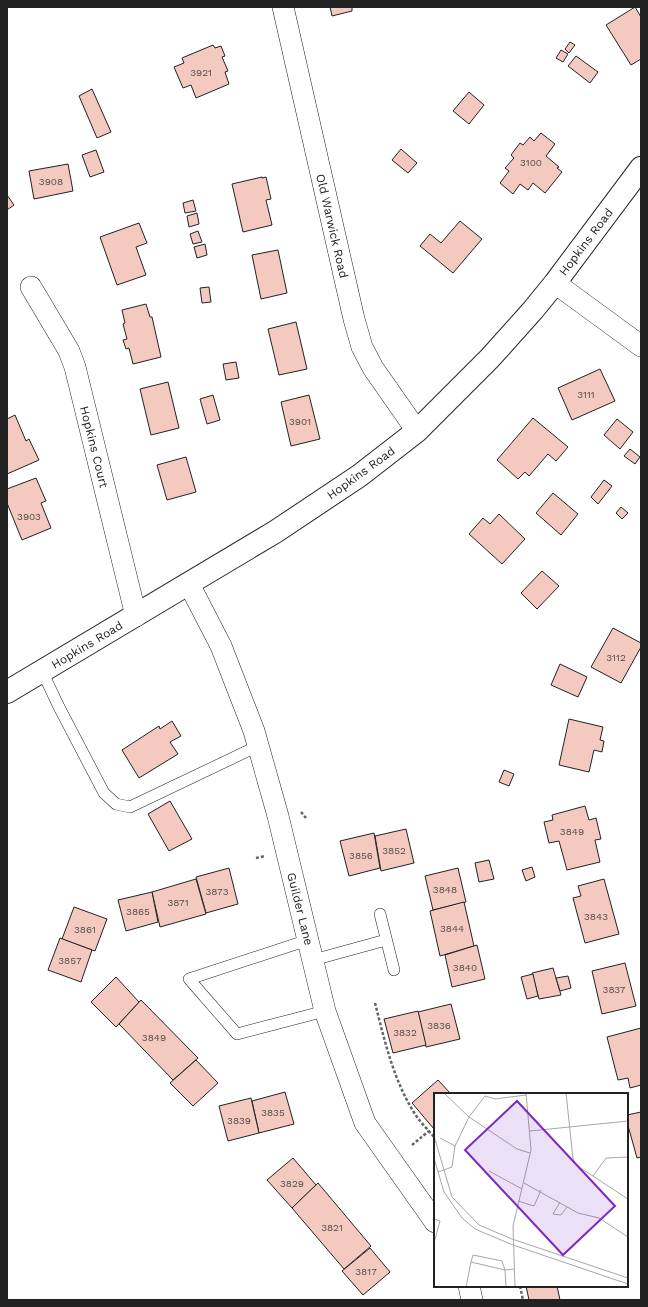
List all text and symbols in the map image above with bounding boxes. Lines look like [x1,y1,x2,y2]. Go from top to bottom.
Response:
house number: 3921 [190,67,212,78]
house number: 3100 [520,157,542,168]
street label: Old Warwick Road [313,172,351,280]
house number: 3908 [39,176,63,187]
street label: Hopkins Road [556,206,616,278]
house number: 3111 [577,389,595,400]
street label: Hopkins Court [77,405,111,489]
house number: 3901 [289,416,311,427]
street label: Hopkins Road [324,444,398,502]
house number: 3903 [17,511,41,522]
street label: Hopkins Road [49,618,125,672]
house number: 3112 [606,652,626,663]
house number: 3849 [560,826,584,837]
house number: 3852 [382,845,406,856]
house number: 3856 [349,850,373,861]
street label: Guilder Lane [284,871,316,947]
house number: 3848 [433,884,457,895]
house number: 3873 [205,886,229,897]
house number: 3871 [167,897,189,908]
house number: 3865 [126,906,150,917]
house number: 3843 [584,911,608,922]
house number: 3844 [440,923,464,934]
house number: 3861 [74,924,96,935]
house number: 3857 [58,955,82,966]
house number: 3840 [453,962,477,973]
house number: 3837 [603,984,626,995]
house number: 3836 [427,1020,451,1031]
house number: 3832 [393,1027,417,1038]
house number: 3849 [142,1032,166,1043]
inset map [434,1093,628,1287]
house number: 3835 [261,1107,285,1118]
house number: 3839 [227,1115,251,1126]
house number: 3829 [280,1178,304,1189]
house number: 3821 [321,1222,343,1233]
house number: 3817 [355,1266,377,1277]

